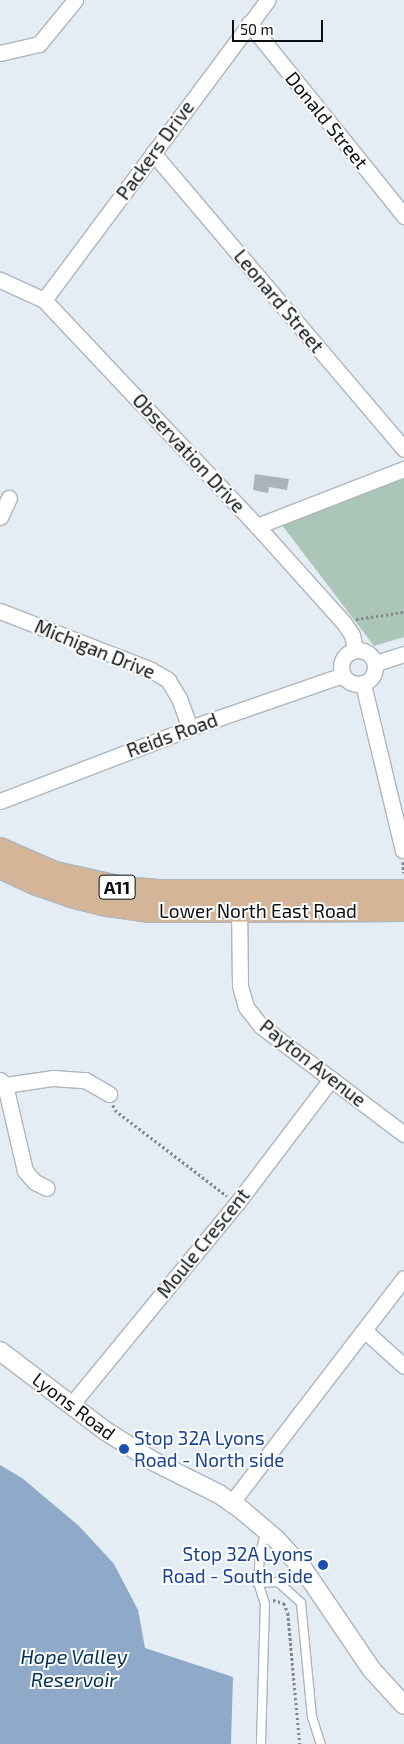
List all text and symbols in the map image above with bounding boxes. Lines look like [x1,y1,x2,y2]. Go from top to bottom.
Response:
scale bar [234,10,325,42]
text: 50 m [240,20,274,38]
street label: Donald Street [281,67,373,173]
street label: Packers Drive [111,96,199,204]
street label: Leonard Street [229,245,329,357]
street label: Observation Drive [128,389,250,517]
street label: Michigan Drive [32,615,158,683]
street label: Reids Road [123,708,221,762]
road number: A11 [98,872,136,902]
street label: Lower North East Road [159,900,357,922]
street label: Payton Avenue [255,1014,371,1112]
street label: Moule Crescent [152,1184,254,1302]
street label: Lyons Road [28,1367,120,1445]
place label: Stop 32A Lyons Road - North side [134,1427,285,1471]
marker: Stop 32A Lyons Road - North side [118,1443,130,1455]
place label: Stop 32A Lyons Road - South side [162,1543,313,1587]
marker: Stop 32A Lyons Road - South side [317,1559,329,1571]
water label: Hope Valley Reservoir [20,1645,128,1692]

